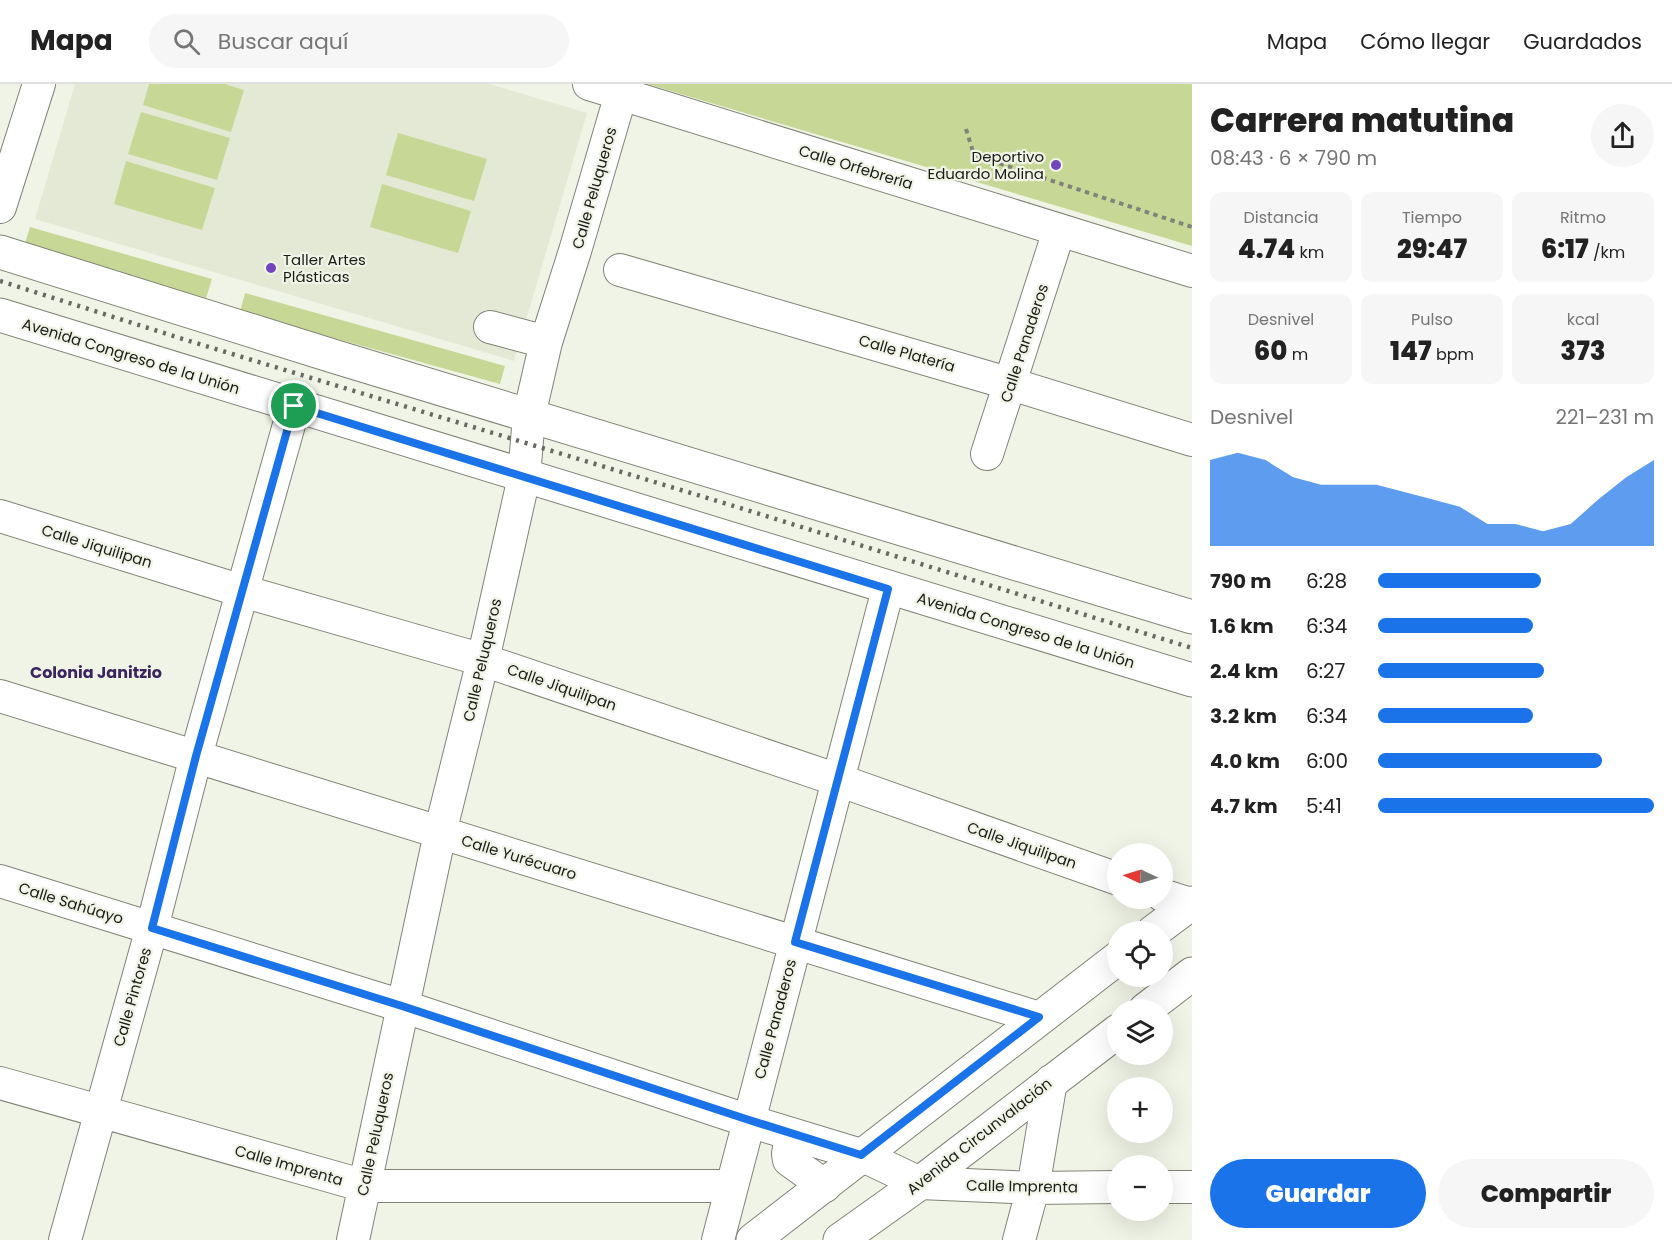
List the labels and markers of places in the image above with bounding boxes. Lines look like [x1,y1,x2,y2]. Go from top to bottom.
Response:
place label: Deportivo Eduardo Molina [927,146,1044,184]
marker: Deportivo Eduardo Molina [1049,158,1063,172]
place label: Taller Artes Plásticas [283,249,366,287]
marker: Taller Artes Plásticas [264,261,278,275]
pin [268,380,319,431]

